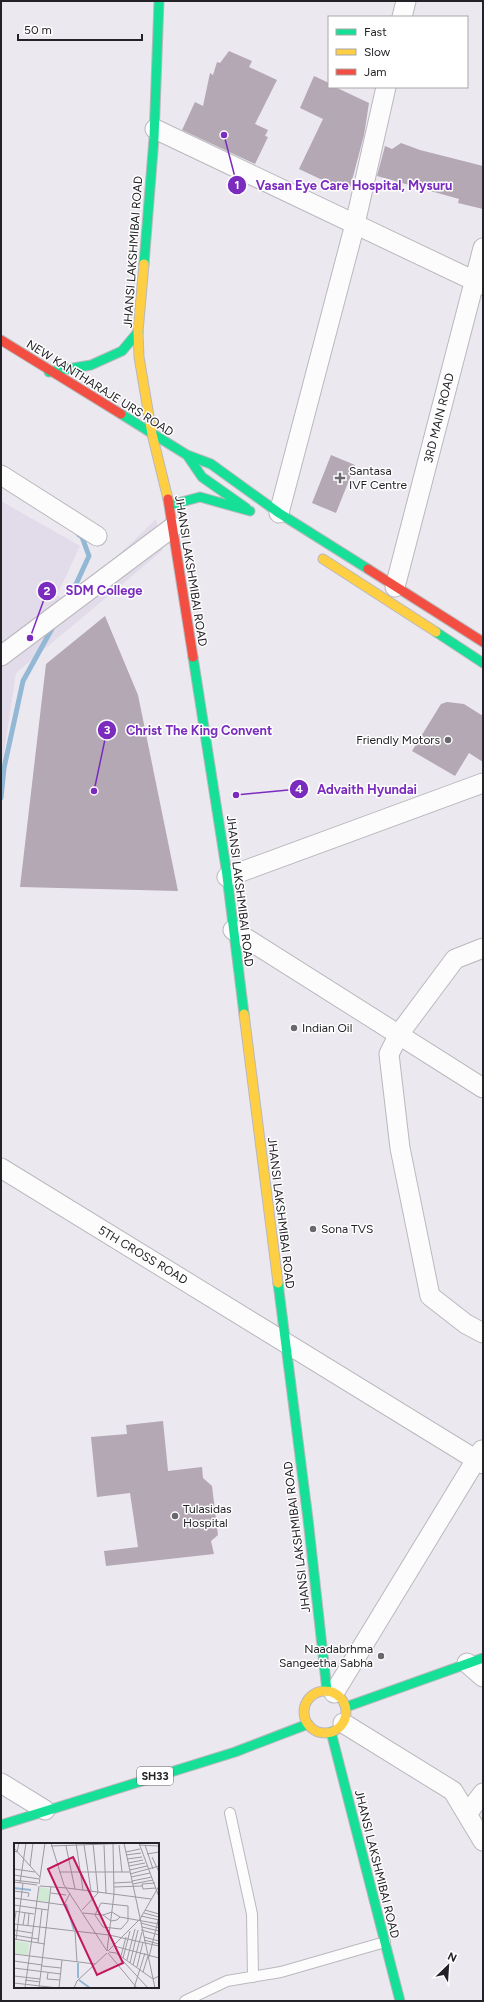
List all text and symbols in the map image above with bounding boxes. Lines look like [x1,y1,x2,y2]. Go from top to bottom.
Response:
scale bar [18,16,142,42]
legend [328,16,468,88]
text: 50 m [24,23,52,37]
text: Fast [364,25,387,39]
text: Slow [364,45,391,59]
text: Jam [364,65,387,79]
callout: Vasan Eye Care Hospital, Mysuru [227,173,460,198]
street label: JHANSI LAKSHMIBAI ROAD [121,175,145,329]
text: 1 [234,178,240,192]
text: Vasan Eye Care Hospital, Mysuru [256,178,452,193]
street label: NEW KANTHARAJE URS ROAD [24,337,176,439]
street label: 3RD MAIN ROAD [421,372,457,464]
place label: Santasa IVF Centre [349,464,408,492]
marker: Santasa IVF Centre [334,472,346,484]
street label: JHANSI LAKSHMIBAI ROAD [172,495,210,647]
callout: SDM College [37,578,150,603]
text: SDM College [66,583,142,598]
text: 2 [44,584,51,598]
callout: Christ The King Convent [97,717,280,742]
text: 3 [104,723,111,737]
text: Christ The King Convent [126,723,272,738]
place label: Friendly Motors [356,733,440,747]
marker: Friendly Motors [443,735,453,745]
callout: Advaith Hyundai [289,777,425,802]
text: 4 [295,782,303,796]
text: Advaith Hyundai [317,782,417,797]
street label: JHANSI LAKSHMIBAI ROAD [224,814,256,968]
place label: Indian Oil [302,1021,352,1035]
marker: Indian Oil [289,1023,299,1033]
street label: JHANSI LAKSHMIBAI ROAD [265,1136,297,1290]
place label: Sona TVS [321,1222,373,1236]
street label: 5TH CROSS ROAD [96,1223,190,1287]
marker: Sona TVS [308,1224,318,1234]
street label: JHANSI LAKSHMIBAI ROAD [281,1460,313,1614]
place label: Tulasidas Hospital [183,1502,232,1530]
marker: Tulasidas Hospital [170,1511,180,1521]
place label: Naadabrhma Sangeetha Sabha [279,1642,373,1670]
marker: Naadabrhma Sangeetha Sabha [376,1651,386,1661]
road number: SH33 [137,1767,173,1785]
street label: JHANSI LAKSHMIBAI ROAD [352,1788,402,1940]
inset map [14,1843,159,1988]
north arrow [428,1946,468,1986]
text: N [445,1950,459,1965]

